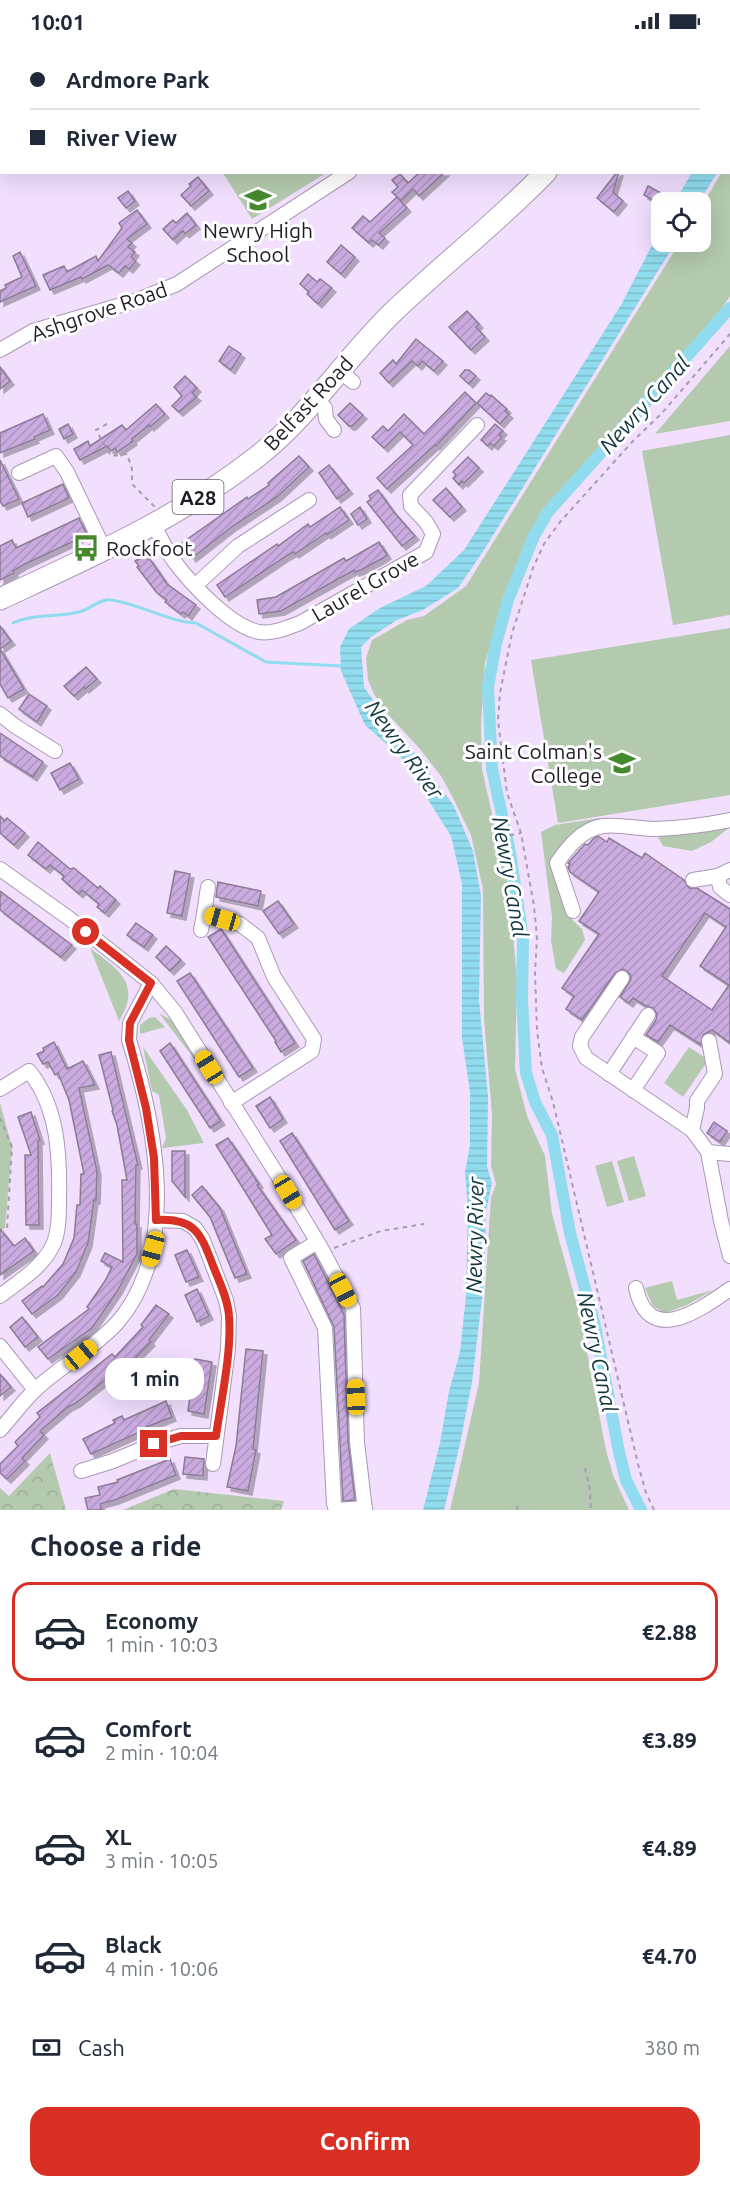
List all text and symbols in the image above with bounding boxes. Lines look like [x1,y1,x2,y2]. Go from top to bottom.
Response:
text: 10:01 [30,9,85,34]
text: Ardmore Park [66,67,209,92]
text: River View [66,125,177,150]
school or university icon: Newry High School [243,185,273,215]
map controls [651,192,711,252]
button: locate [651,192,711,252]
place label: Newry High School [203,218,313,266]
street label: Ashgrove Road [28,276,170,346]
water label: Newry Canal [594,350,694,458]
street label: Belfast Road [258,351,358,455]
road number: A28 [172,480,224,514]
bus stop icon: Rockfoot [71,533,101,563]
place label: Rockfoot [106,536,193,560]
street label: Laurel Grove [307,546,423,626]
water label: Newry River [361,695,450,804]
place label: Saint Colman's College [465,739,602,787]
school or university icon: Saint Colman's College [607,748,637,778]
water label: Newry Canal [488,814,534,940]
car [202,905,242,933]
route start [72,918,99,945]
car [192,1047,226,1087]
car [271,1172,305,1212]
water label: Newry River [460,1176,488,1293]
car [140,1229,166,1269]
car [327,1270,359,1310]
water label: Newry Canal [573,1289,623,1415]
car [61,1337,101,1373]
callout: 1 min [104,1357,204,1399]
text: 1 min [129,1367,180,1390]
car [346,1379,366,1415]
route end [140,1430,167,1457]
text: Choose a ride [30,1531,202,1561]
icon: car [33,1605,87,1659]
text: Economy [105,1608,198,1633]
text: €2.88 [642,1619,697,1644]
text: 1 min · 10:03 [105,1633,219,1656]
icon: car [33,1713,87,1767]
text: Comfort [105,1716,192,1741]
text: €3.89 [642,1727,697,1752]
text: 2 min · 10:04 [105,1741,219,1764]
icon: car [33,1821,87,1875]
text: XL [105,1824,132,1849]
text: €4.89 [642,1835,697,1860]
text: 3 min · 10:05 [105,1849,219,1872]
icon: car [33,1929,87,1983]
text: Black [105,1932,162,1957]
text: €4.70 [642,1943,697,1968]
text: 4 min · 10:06 [105,1957,219,1980]
icon: cash [30,2031,63,2064]
text: Cash [78,2035,125,2060]
text: 380 m [644,2036,700,2059]
button: Confirm [30,2107,700,2176]

